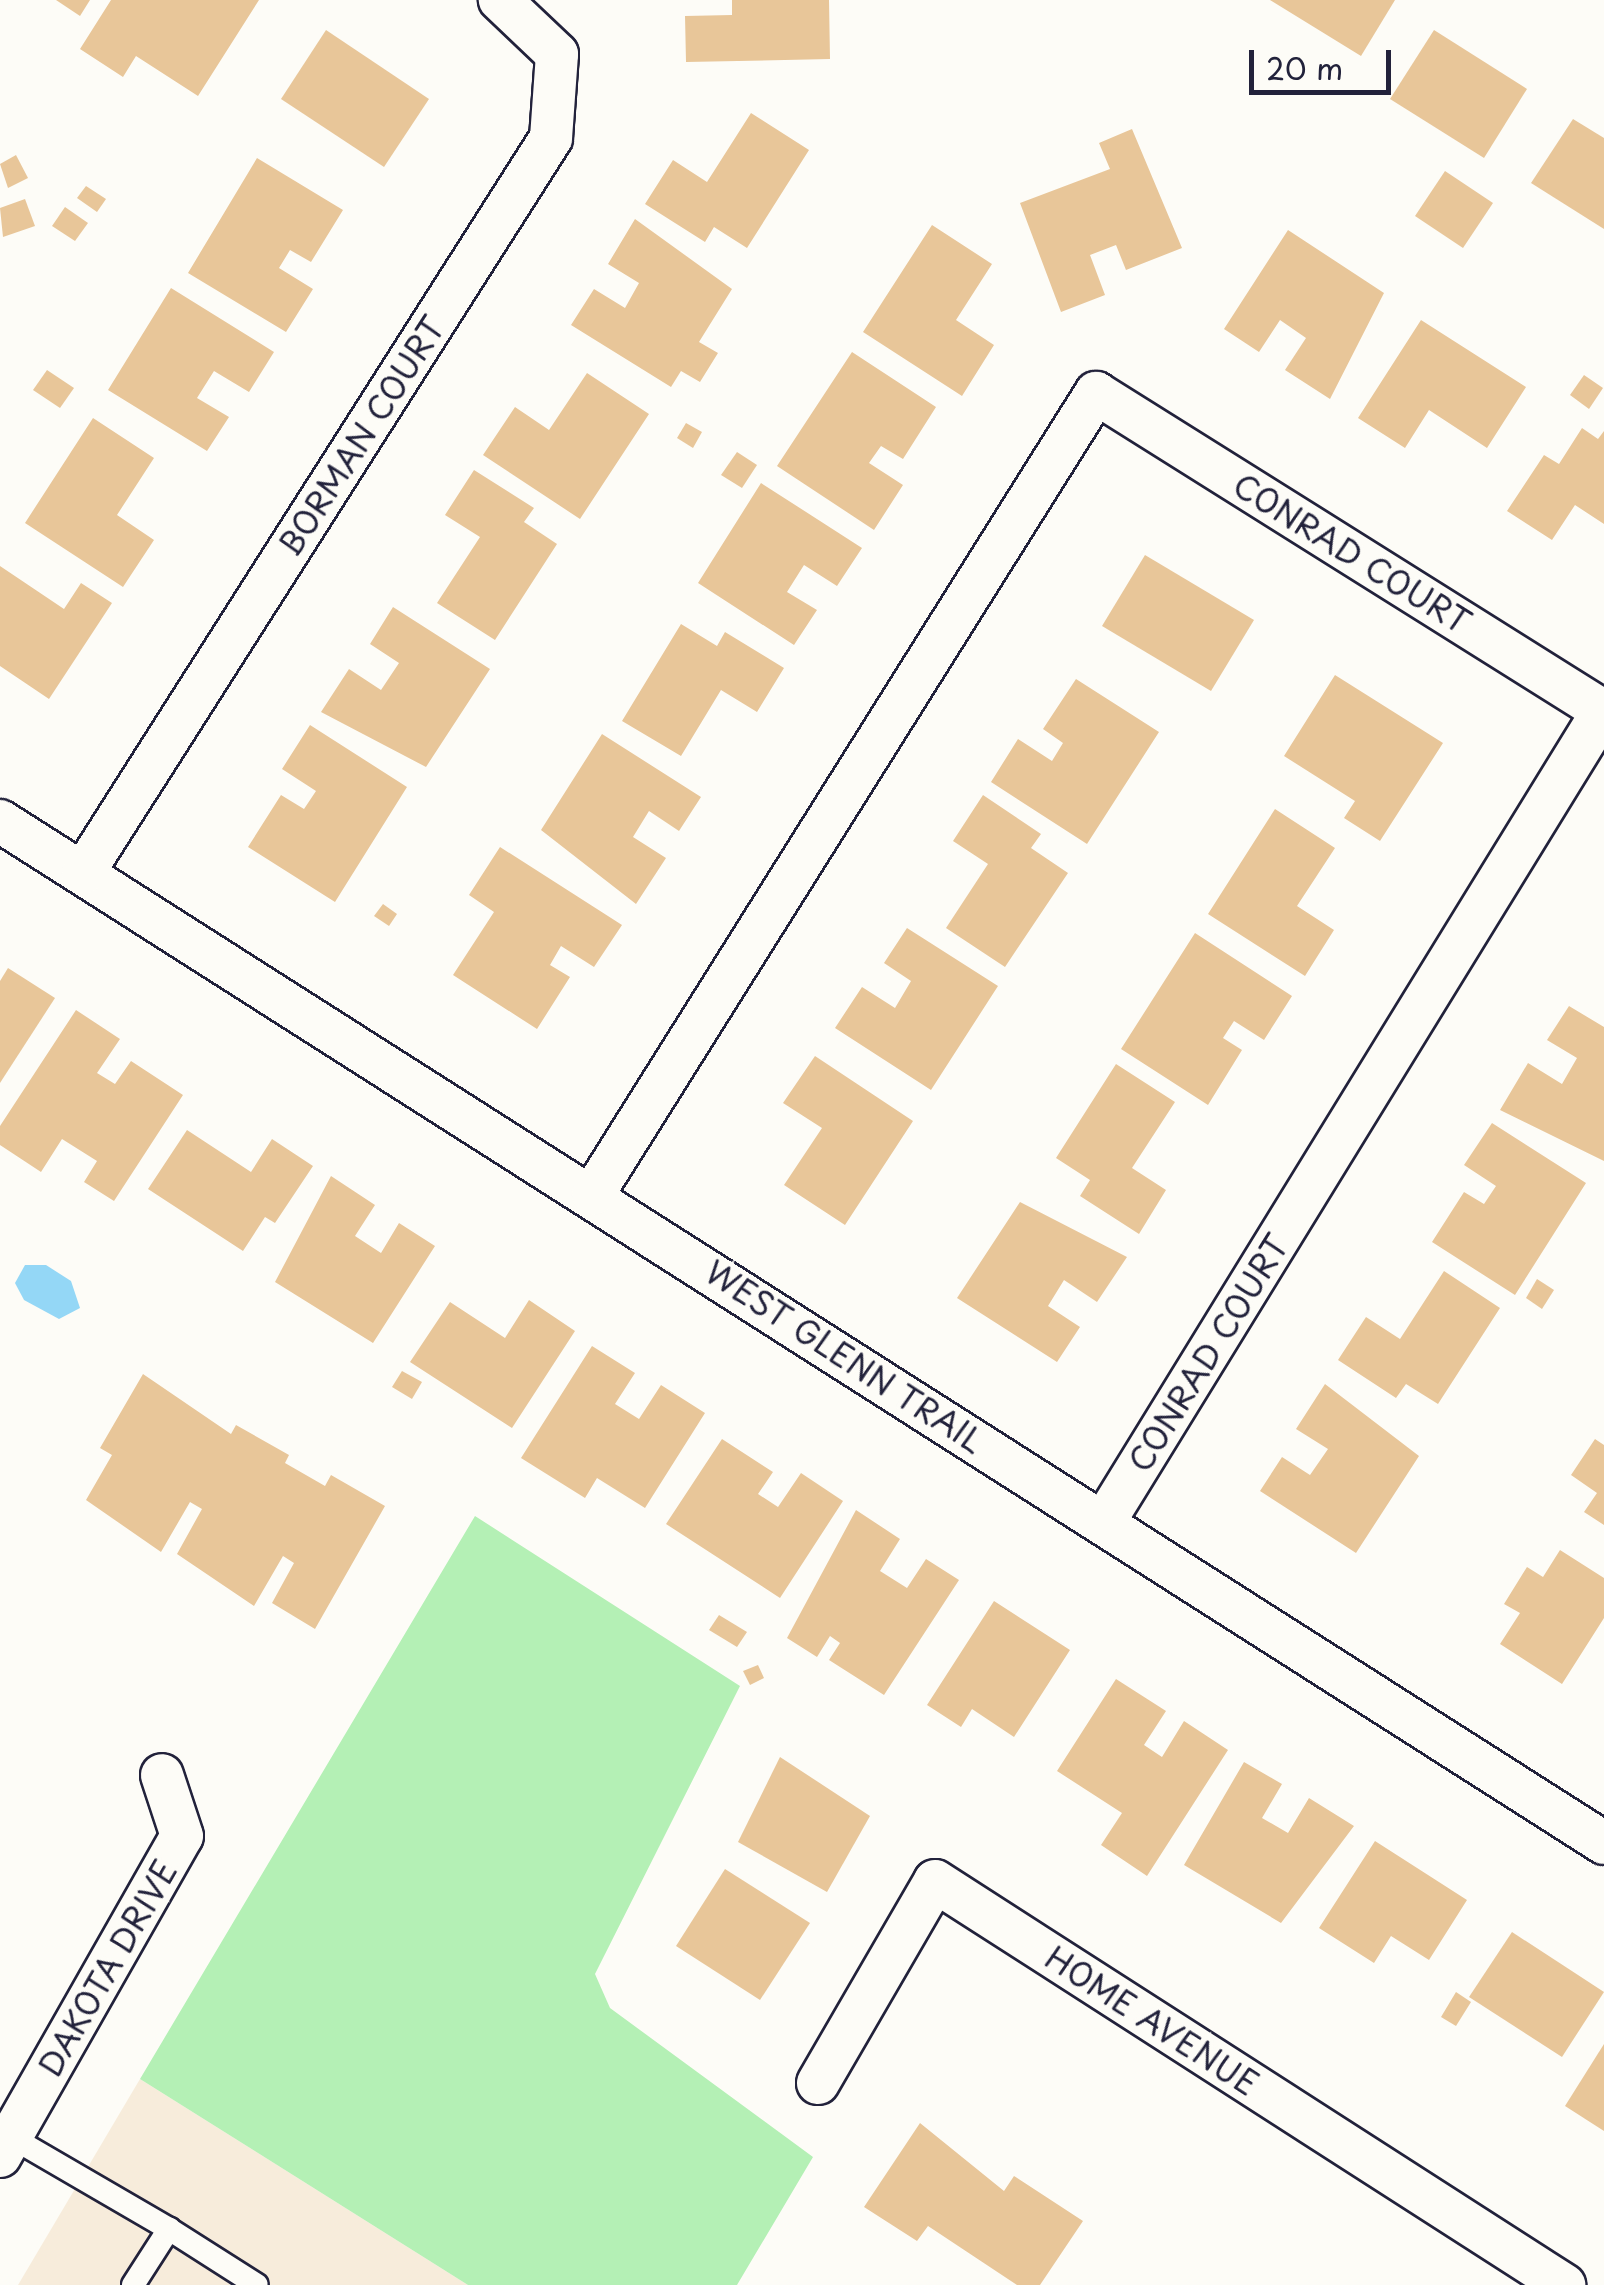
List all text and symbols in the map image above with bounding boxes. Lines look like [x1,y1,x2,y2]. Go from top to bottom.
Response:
scale bar [1254,30,1396,92]
text: 20 m [1266,45,1343,90]
street label: BORMAN COURT [270,310,452,562]
street label: CONRAD COURT [1225,464,1479,642]
street label: CONRAD COURT [1119,1226,1297,1480]
street label: WEST GLENN TRAIL [699,1252,991,1460]
street label: DAKOTA DRIVE [29,1853,185,2083]
street label: HOME AVENUE [1039,1937,1265,2103]

